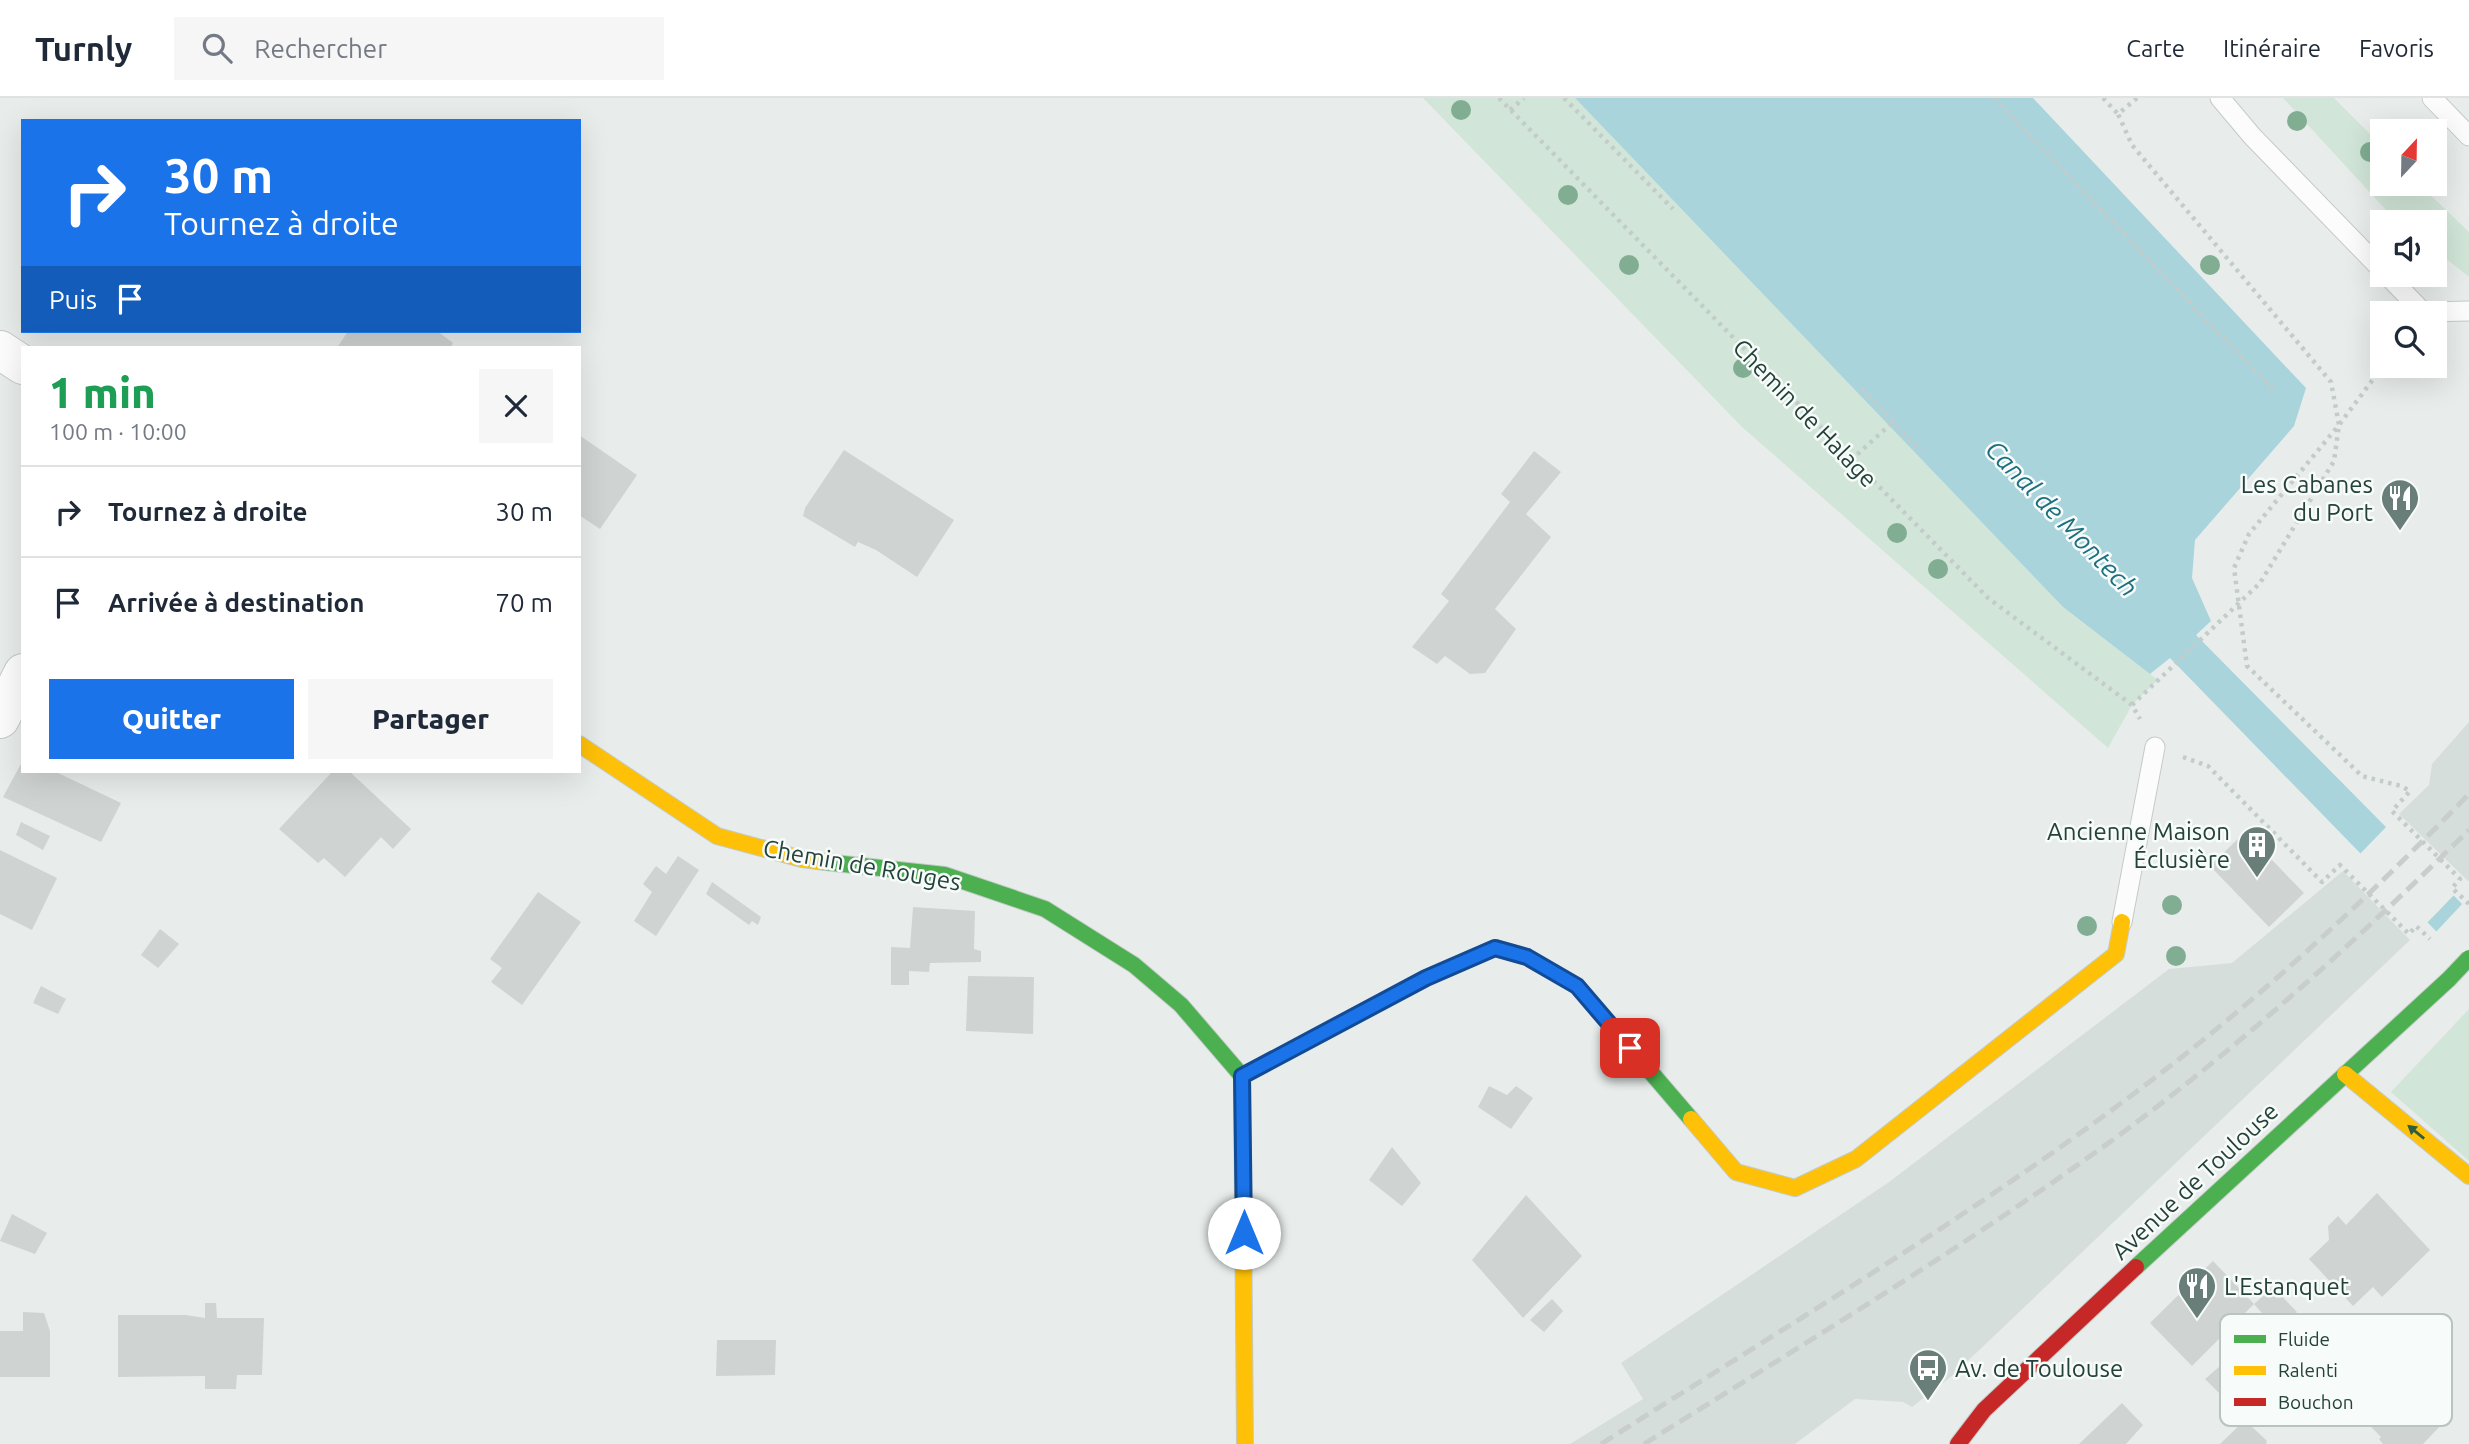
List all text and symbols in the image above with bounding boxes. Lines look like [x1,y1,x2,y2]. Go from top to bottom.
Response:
search box [174,17,664,80]
icon: search [198,29,236,67]
text: Turnly [35,30,132,67]
text: Rechercher [254,34,387,63]
text: Carte [2126,35,2185,62]
text: Itinéraire [2223,35,2321,62]
text: Favoris [2359,35,2434,62]
north arrow [2370,119,2446,196]
map controls [2370,119,2447,378]
icon: right [49,147,140,238]
text: 30 m [164,147,273,202]
text: Tournez à droite [164,205,399,241]
button: sound [2370,210,2447,287]
icon: arrive [111,280,149,318]
text: Puis [49,285,97,314]
button: search [2370,301,2447,378]
street label: Chemin de Halage [1728,333,1882,493]
text: 1 min [49,369,156,416]
button: close [479,369,553,443]
text: 100 m · 10:00 [49,419,187,444]
water label: Canal de Montech [1980,434,2144,602]
place label: Les Cabanes du Port [2241,471,2374,526]
restaurant icon: Les Cabanes du Port [2379,477,2421,532]
icon: right [49,493,87,531]
text: Tournez à droite [108,497,307,526]
text: 30 m [495,497,553,526]
icon: arrive [49,584,87,622]
text: Arrivée à destination [108,588,364,617]
text: 70 m [495,588,553,617]
button: Quitter [49,679,294,759]
button: Partager [308,679,553,759]
place label: Ancienne Maison Éclusière [2047,818,2230,873]
building icon: Ancienne Maison Éclusière [2236,824,2278,879]
street label: Chemin de Rouges [761,834,963,896]
pin [1600,1018,1660,1078]
icon: arrive [1611,1029,1649,1067]
street label: Avenue de Toulouse [2107,1097,2283,1265]
one-way arrow [2408,1125,2426,1140]
position arrow [1207,1196,1281,1270]
restaurant icon: L'Estanquet [2176,1265,2218,1320]
place label: L'Estanquet [2224,1273,2350,1300]
legend [2220,1314,2452,1426]
text: Fluide [2278,1328,2330,1350]
bus stop icon: Av. de Toulouse [1907,1347,1949,1402]
place label: Av. de Toulouse [1955,1355,2123,1382]
text: Ralenti [2278,1359,2338,1381]
text: Bouchon [2278,1391,2354,1413]

